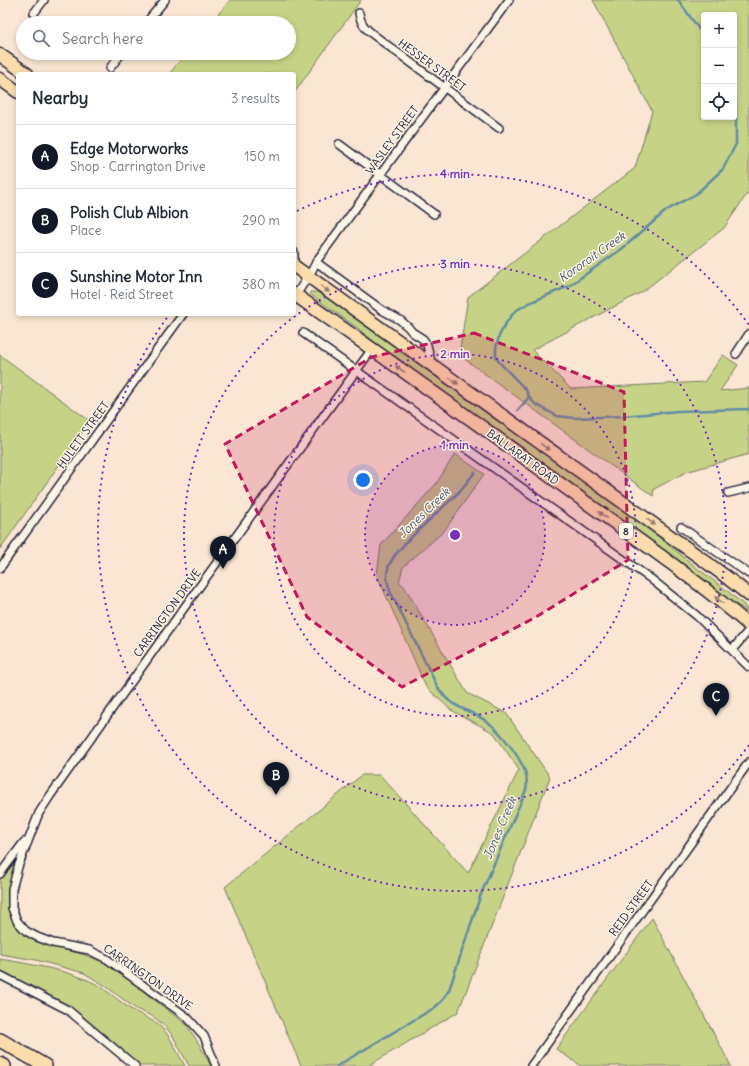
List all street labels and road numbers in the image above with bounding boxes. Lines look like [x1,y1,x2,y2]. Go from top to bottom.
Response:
street label: HESSER STREET [395,36,469,94]
street label: WASLEY STREET [362,103,422,177]
street label: HULETT STREET [54,399,112,471]
street label: BALLARAT ROAD [484,426,562,488]
road number: 8 [619,523,633,539]
street label: CARRINGTON DRIVE [130,566,204,660]
street label: REID STREET [606,877,656,939]
street label: CARRINGTON DRIVE [101,941,195,1013]

